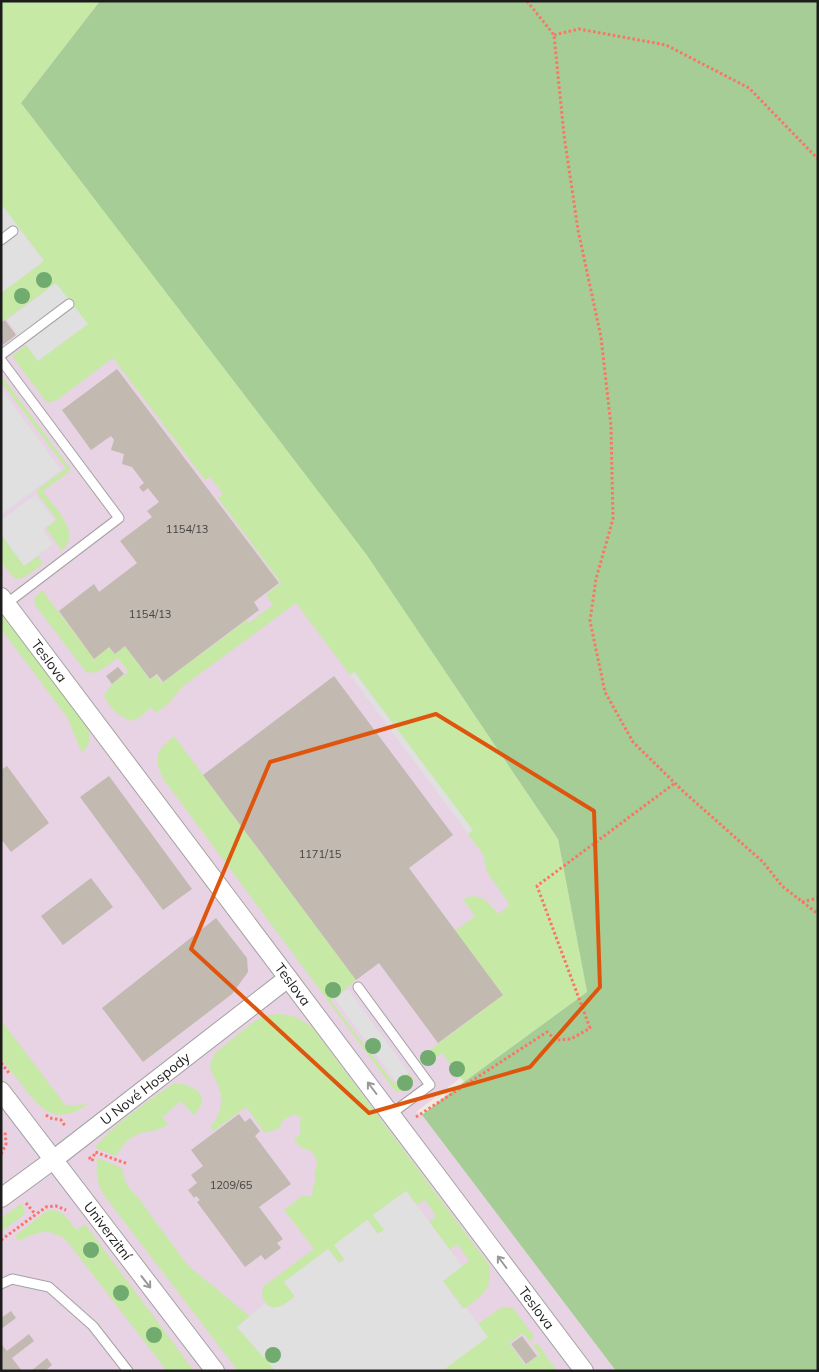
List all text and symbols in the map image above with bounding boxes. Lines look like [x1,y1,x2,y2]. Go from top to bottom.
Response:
house number: 1154/13 [166,522,208,536]
house number: 1154/13 [129,607,171,621]
street label: Teslova [27,636,71,686]
house number: 1171/15 [299,847,342,861]
street label: Teslova [271,959,315,1009]
street label: U Nové Hospody [97,1048,194,1129]
one-way arrow [366,1082,377,1095]
house number: 1209/65 [210,1178,253,1192]
street label: Univerzitní [80,1198,136,1264]
one-way arrow [496,1256,507,1269]
one-way arrow [141,1275,152,1288]
street label: Teslova [515,1283,558,1333]

